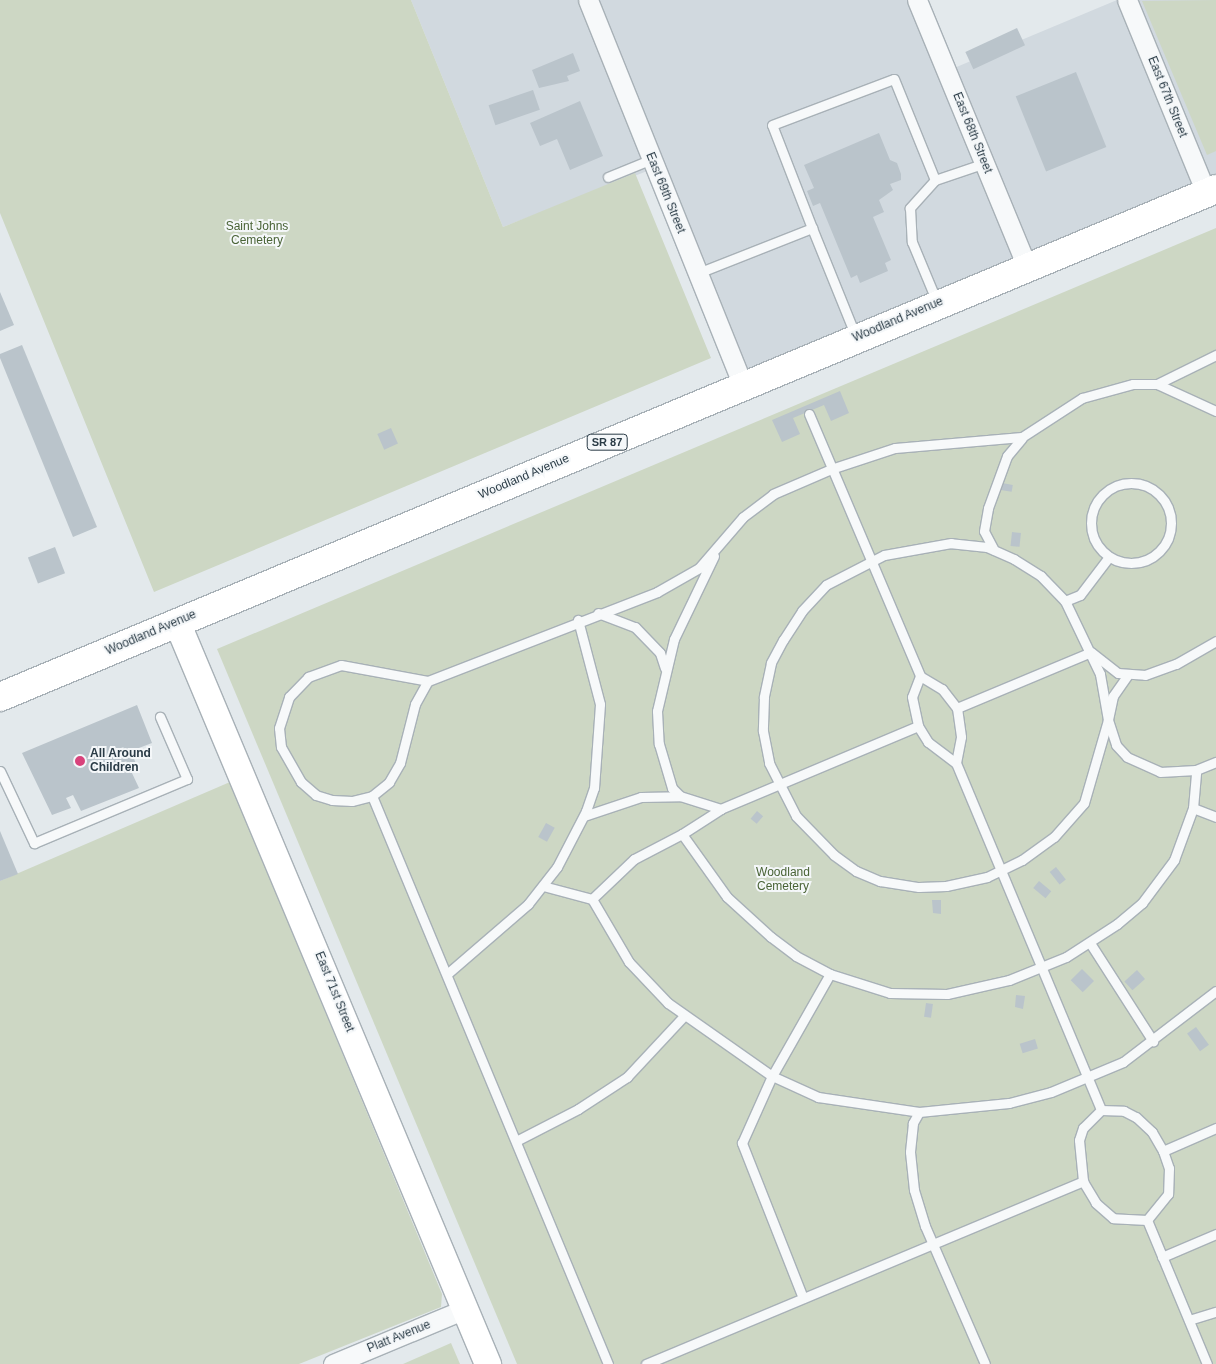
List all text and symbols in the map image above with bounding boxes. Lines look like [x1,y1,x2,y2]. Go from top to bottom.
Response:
street label: East 67th Street [1144,54,1190,140]
street label: East 68th Street [949,90,995,176]
street label: East 69th Street [642,150,688,236]
park label: Saint Johns Cemetery [226,220,288,248]
street label: Woodland Avenue [850,294,946,346]
road number: SR 87 [586,434,628,451]
street label: Woodland Avenue [476,451,572,503]
street label: Woodland Avenue [103,607,199,659]
place label: All Around Children [90,747,151,775]
marker: All Around Children [74,755,86,767]
park label: Woodland Cemetery [756,866,810,894]
street label: East 71st Street [311,950,357,1034]
street label: Platt Avenue [365,1318,433,1356]

